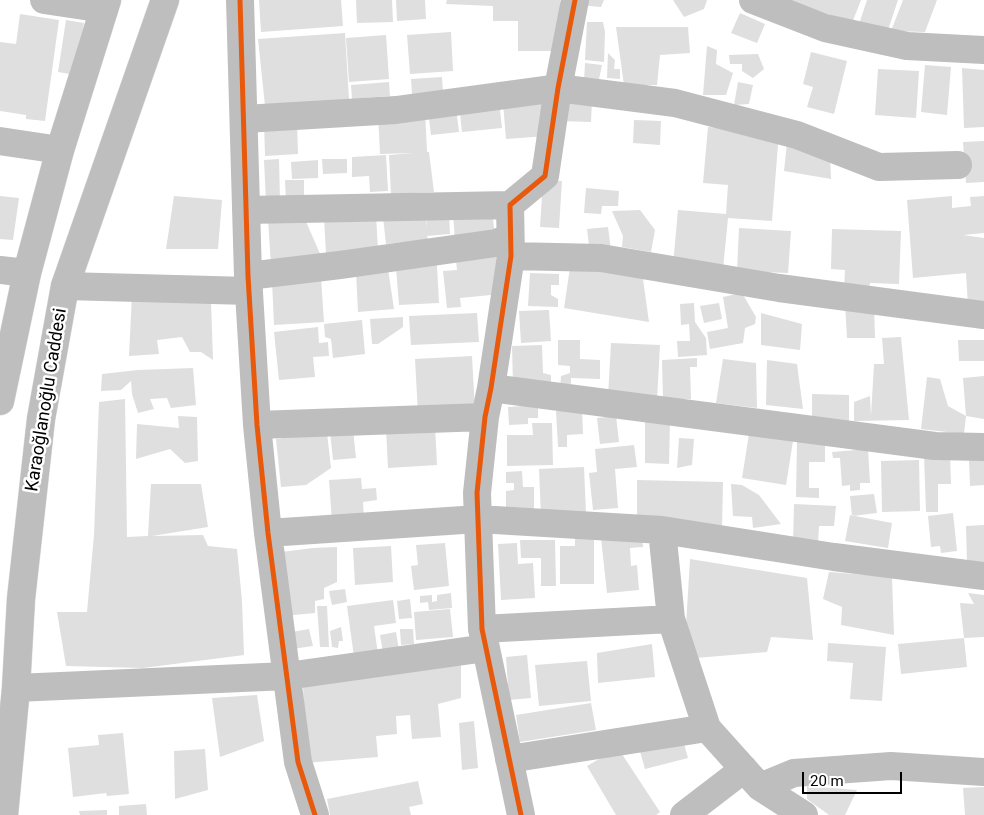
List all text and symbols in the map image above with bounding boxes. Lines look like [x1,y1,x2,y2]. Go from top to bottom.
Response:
street label: Karaoğlanoğlu Caddesi [22,307,72,493]
scale bar [804,762,904,794]
text: 20 m [810,772,844,790]

